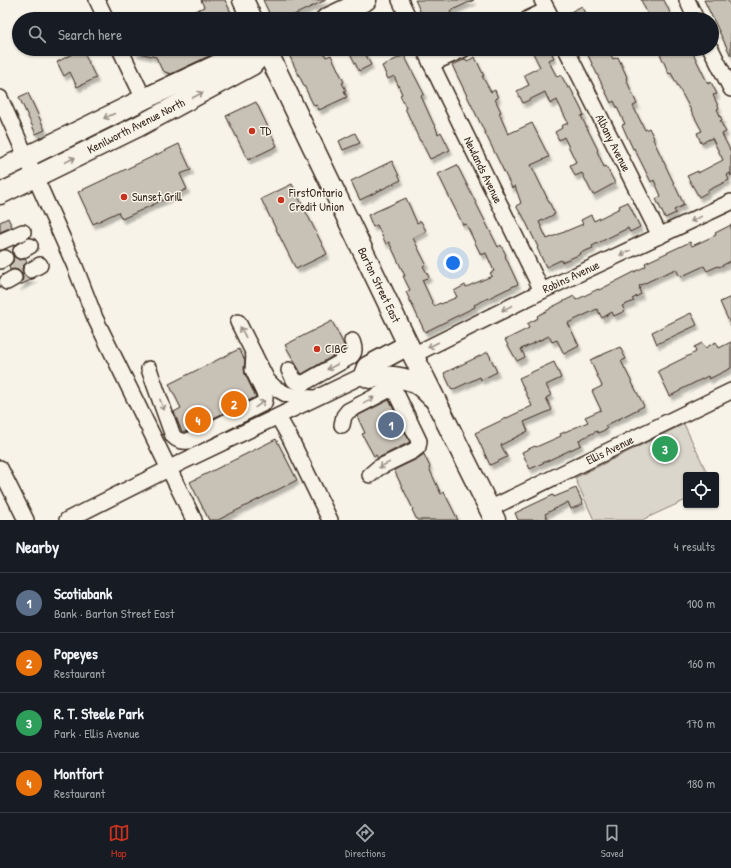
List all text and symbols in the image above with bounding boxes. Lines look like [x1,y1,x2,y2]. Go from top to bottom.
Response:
search box [12,12,719,56]
icon: search [26,23,48,45]
text: Search here [58,24,122,45]
one-way arrow [192,90,204,98]
street label: Kenilworth Avenue North [84,94,188,158]
street label: Albany Avenue [592,111,635,175]
one-way arrow [103,113,115,120]
place label: TD [260,122,272,139]
marker: TD [247,126,257,136]
street label: Newlands Avenue [460,133,507,206]
one-way arrow [64,156,76,163]
place label: FirstOntario Credit Union [288,184,344,215]
place label: Sunset Grill [132,188,183,205]
marker: Sunset Grill [119,192,129,202]
marker: FirstOntario Credit Union [276,195,286,205]
one-way arrow [690,216,702,223]
street label: Barton Street East [354,244,405,326]
one-way arrow [619,249,631,257]
your location [443,253,463,273]
street label: Robins Avenue [539,256,602,297]
one-way arrow [501,305,513,312]
one-way arrow [239,326,247,338]
place label: CIBC [325,340,347,357]
one-way arrow [428,342,440,349]
marker: CIBC [312,344,322,354]
one-way arrow [327,364,339,372]
pin: 2 [221,389,247,419]
one-way arrow [363,396,375,404]
one-way arrow [159,399,166,412]
one-way arrow [254,400,265,408]
pin: 4 [185,405,211,435]
pin: 1 [378,410,404,440]
street label: Ellis Avenue [583,431,637,468]
pin: 3 [652,434,678,464]
one-way arrow [378,462,390,469]
map controls [683,472,719,508]
button: locate [683,472,719,508]
text: Nearby [16,535,59,558]
text: 4 results [674,537,715,555]
text: Scotiabank [54,583,112,604]
text: 1 [27,594,31,612]
text: 100 m [687,594,715,612]
text: Bank · Barton Street East [54,604,174,622]
text: Popeyes [54,643,98,664]
text: 2 [26,654,32,672]
text: 160 m [687,654,715,672]
text: Restaurant [54,664,105,682]
text: R. T. Steele Park [54,703,144,724]
text: 3 [26,714,32,732]
text: 170 m [686,714,715,732]
text: Park · Ellis Avenue [54,724,140,742]
text: Montfort [54,763,103,784]
text: 4 [27,774,31,792]
text: 180 m [687,774,715,792]
text: Restaurant [54,784,105,802]
tab: Map [108,822,130,860]
tab: Directions [345,822,386,860]
tab: Saved [601,822,623,860]

